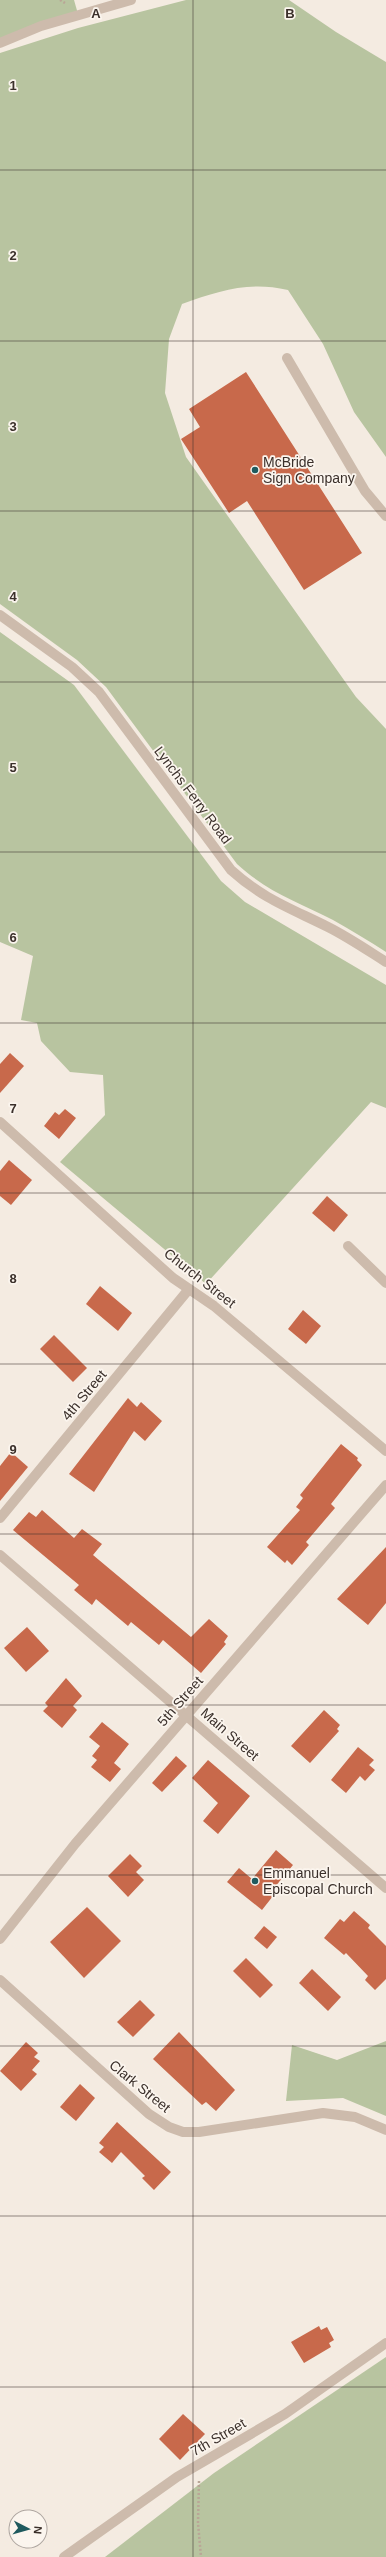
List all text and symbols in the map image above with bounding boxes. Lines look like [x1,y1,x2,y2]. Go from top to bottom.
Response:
text: A [91,6,101,21]
text: B [285,6,295,21]
text: 1 [9,78,17,93]
text: 2 [9,248,17,263]
text: 3 [9,419,17,434]
place label: McBride Sign Company [263,454,355,486]
marker: McBride Sign Company [250,465,260,475]
text: 4 [9,589,17,604]
street label: Lynchs Ferry Road [151,743,235,847]
text: 5 [9,760,17,775]
text: 6 [9,930,17,945]
text: 7 [9,1101,17,1116]
street label: Church Street [161,1245,239,1311]
text: 8 [9,1271,17,1286]
street label: 4th Street [58,1367,110,1423]
text: 9 [9,1442,17,1457]
street label: 5th Street [154,1673,206,1729]
street label: Main Street [198,1704,262,1764]
place label: Emmanuel Episcopal Church [263,1865,373,1897]
marker: Emmanuel Episcopal Church [250,1876,260,1886]
street label: Clark Street [106,2057,174,2116]
street label: 7th Street [188,2415,248,2459]
north arrow [8,2509,48,2549]
text: N [32,2525,44,2535]

